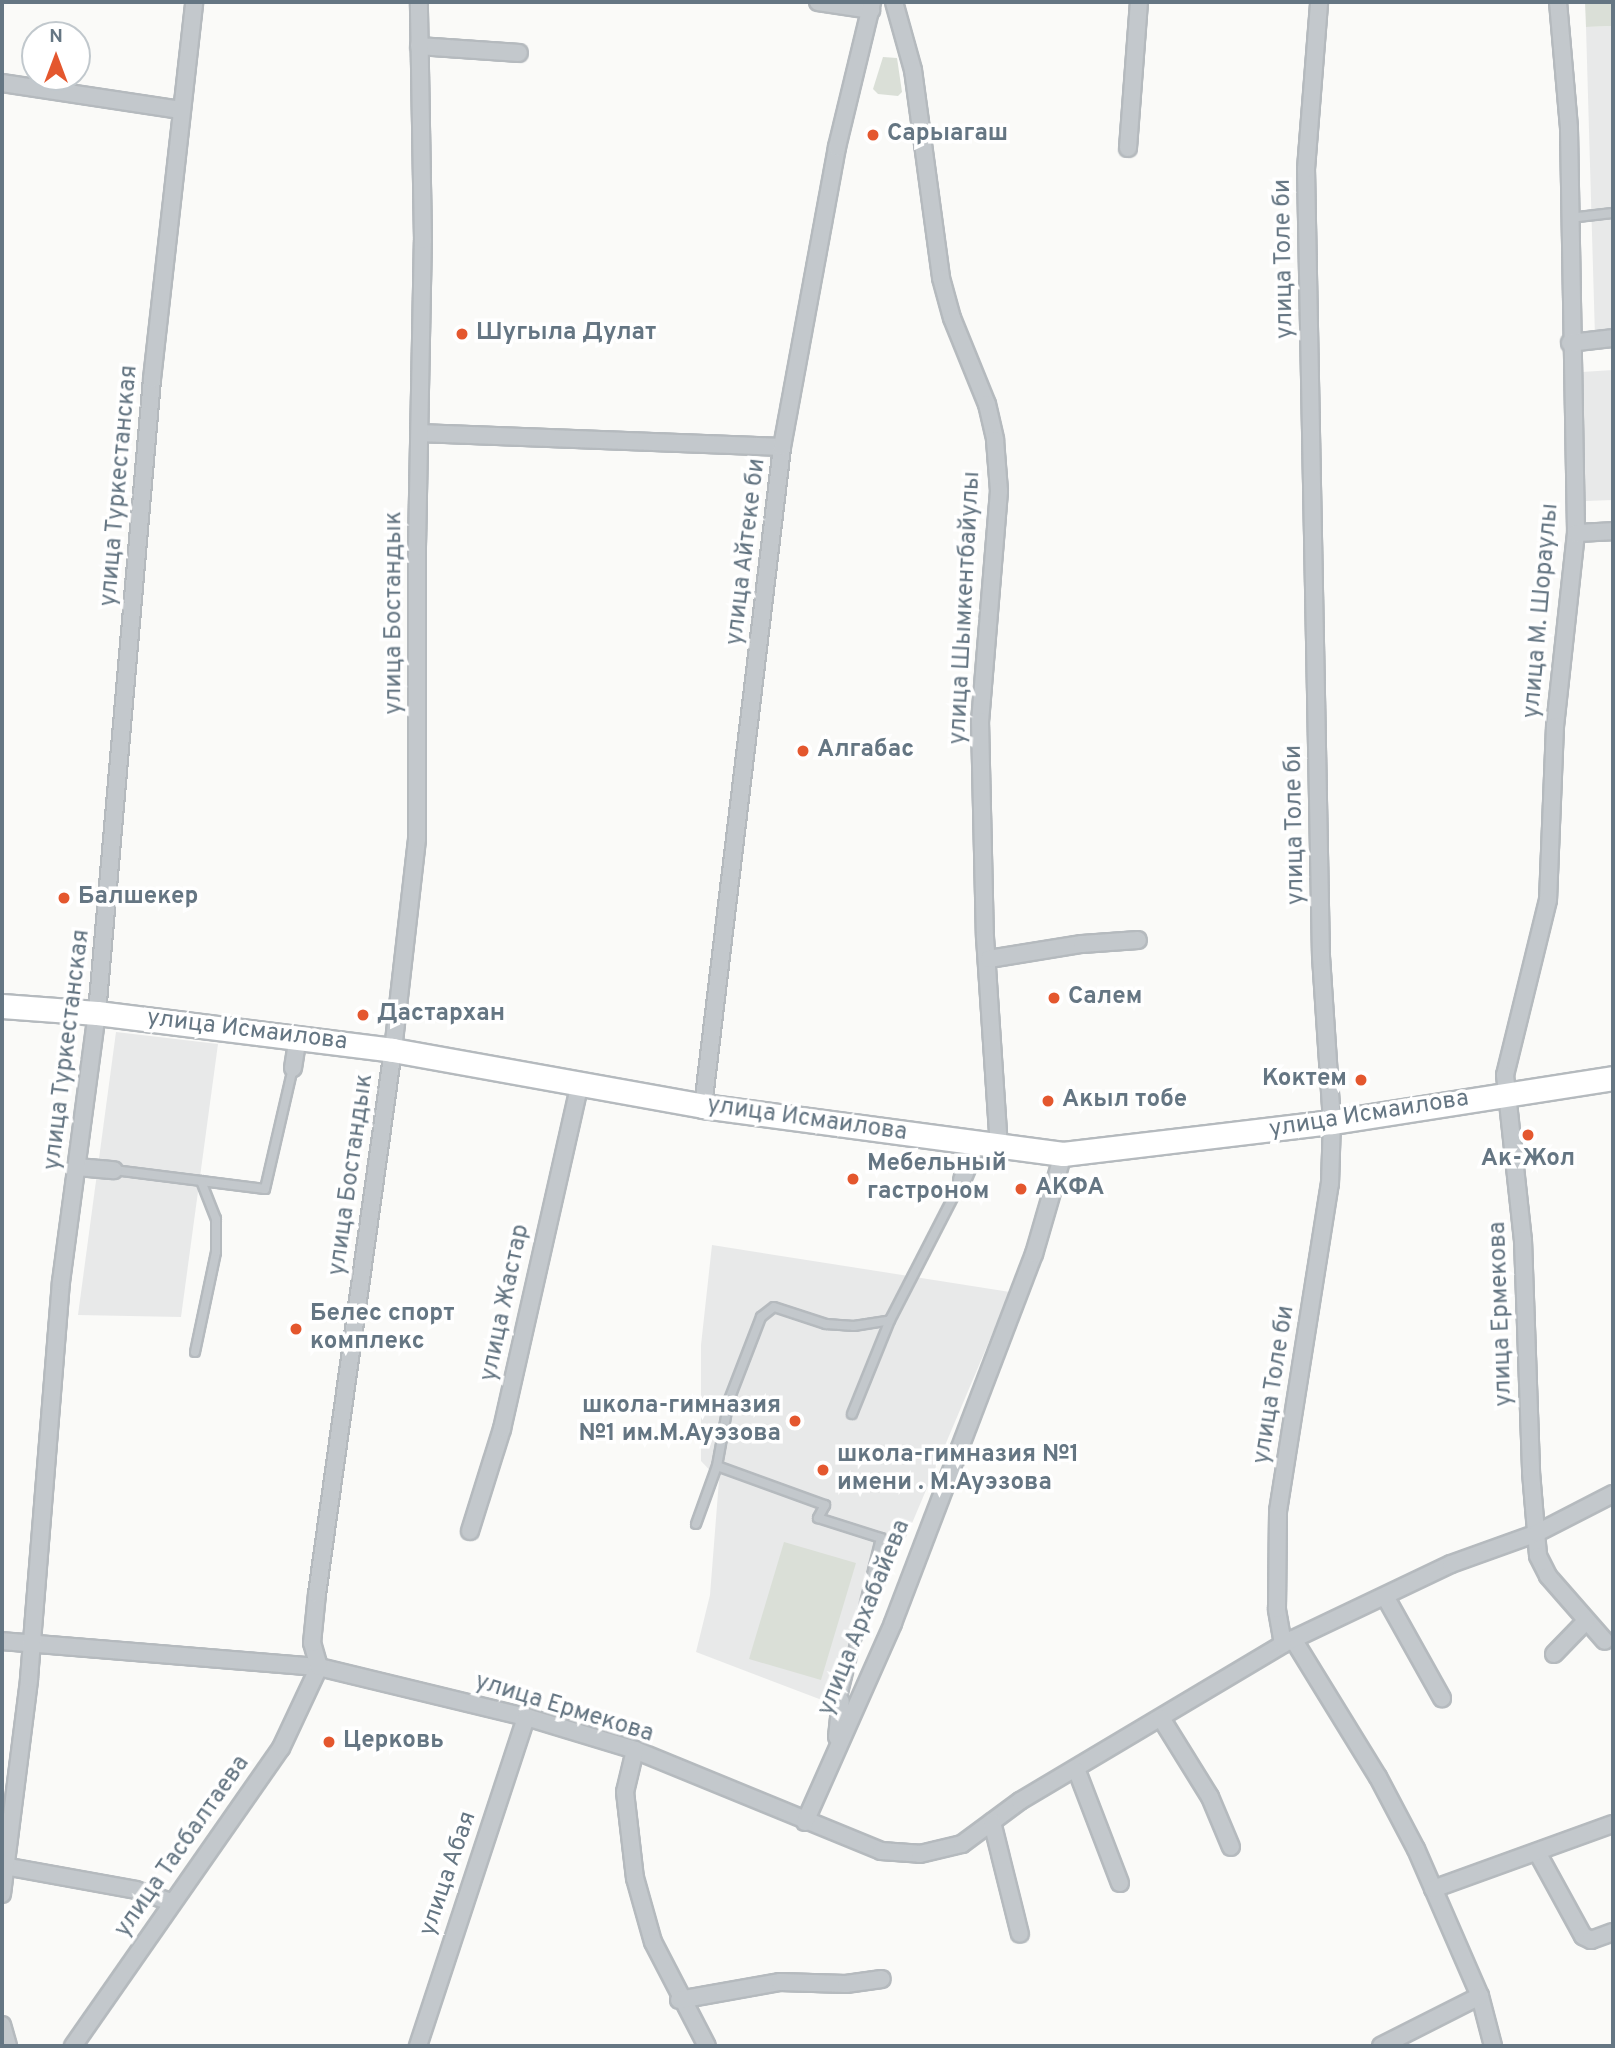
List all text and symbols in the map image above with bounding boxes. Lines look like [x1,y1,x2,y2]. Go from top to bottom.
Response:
north arrow [21,21,91,91]
text: N [49,25,63,49]
place label: Сарыагаш [887,121,1008,149]
marker: Сарыагаш [865,127,881,143]
street label: улица Толе би [1269,178,1301,340]
place label: Шугыла Дулат [476,320,656,348]
marker: Шугыла Дулат [454,326,470,342]
street label: улица Туркестанская [95,364,145,608]
street label: улица Айтеке би [721,456,773,648]
street label: улица Шымкентбайулы [944,471,988,745]
street label: улица М. Шораулы [1518,502,1566,720]
street label: улица Бостандык [381,511,409,715]
place label: Алгабас [817,737,914,765]
marker: Алгабас [795,743,811,759]
street label: улица Толе би [1280,744,1312,906]
place label: Балшекер [78,884,198,912]
marker: Балшекер [56,890,72,906]
street label: улица Туркестанская [39,928,97,1172]
place label: Салем [1068,984,1142,1012]
marker: Салем [1046,990,1062,1006]
place label: Дастархан [377,1001,505,1029]
street label: улица Исмаилова [145,1004,349,1058]
marker: Дастархан [355,1007,371,1023]
place label: Коктем [1262,1066,1347,1094]
street label: улица Бостандык [324,1072,380,1278]
marker: Коктем [1353,1072,1369,1088]
street label: улица Исмаилова [1267,1085,1471,1145]
place label: Акыл тобе [1062,1087,1187,1115]
street label: улица Исмаилова [705,1092,909,1148]
marker: Акыл тобе [1040,1093,1056,1109]
marker: Ак-Жол [1520,1127,1536,1143]
place label: Ак-Жол [1481,1146,1575,1174]
place label: Мебельный гастроном [867,1151,1007,1207]
marker: Мебельный гастроном [845,1171,861,1187]
place label: АКФА [1035,1175,1104,1203]
marker: АКФА [1013,1181,1029,1197]
street label: улица Ермекова [1484,1221,1520,1407]
street label: улица Жастар [475,1222,537,1384]
place label: Белес спорт комплекс [310,1301,455,1357]
street label: улица Толе би [1248,1303,1302,1467]
marker: Белес спорт комплекс [288,1321,304,1337]
place label: школа-гимназия №1 им.М.Ауэзова [579,1393,781,1449]
marker: школа-гимназия №1 им.М.Ауэзова [787,1413,803,1429]
place label: школа-гимназия №1 имени . М.Ауэзова [837,1442,1079,1498]
marker: школа-гимназия №1 имени . М.Ауэзова [815,1462,831,1478]
street label: улица Архабайева [812,1516,918,1720]
street label: улица Ермекова [471,1668,657,1750]
place label: Церковь [343,1728,444,1756]
marker: Церковь [321,1734,337,1750]
street label: улица Тасбалтаева [109,1750,257,1944]
street label: улица Абая [414,1808,484,1940]

